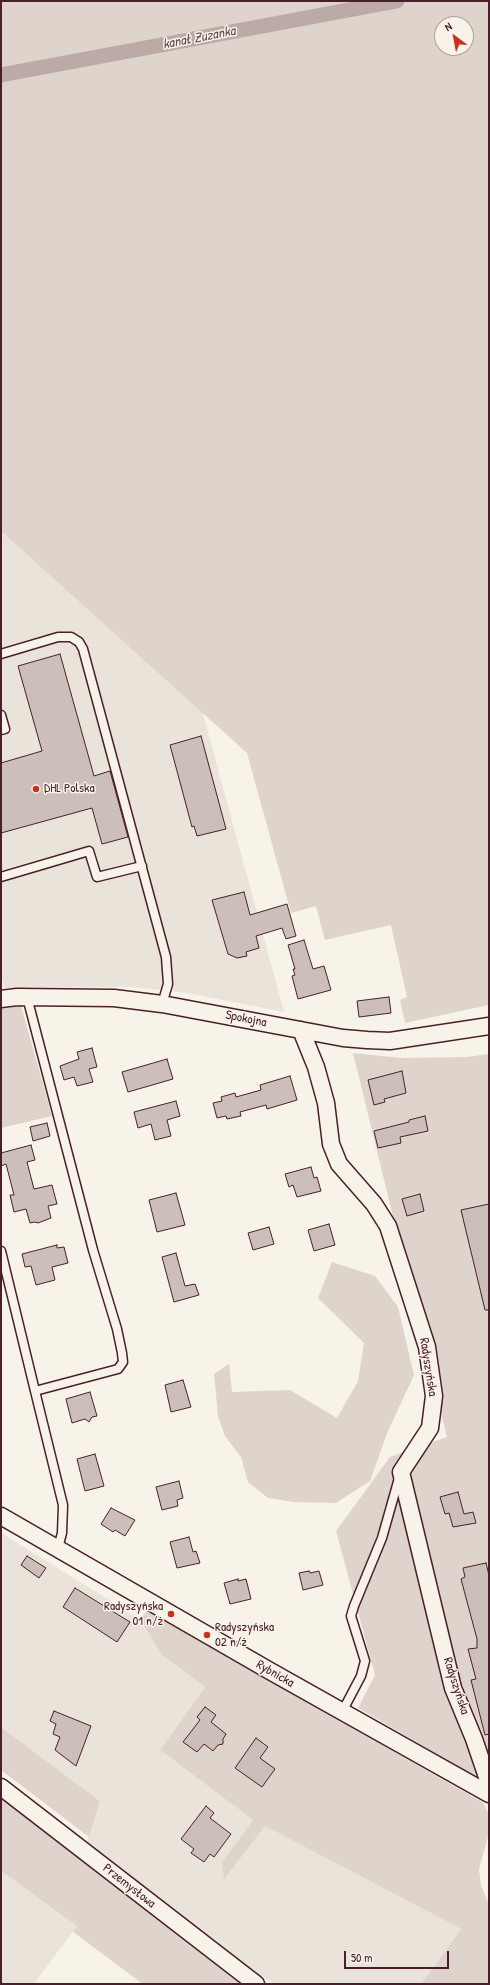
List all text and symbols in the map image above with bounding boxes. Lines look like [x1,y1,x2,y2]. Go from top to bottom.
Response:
north arrow [434,16,474,56]
text: N [442,19,454,34]
water label: kanał Zuzanka [161,23,237,53]
place label: DHL Polska [44,781,95,797]
marker: DHL Polska [31,784,41,794]
street label: Spokojna [224,1007,268,1031]
street label: Radyszyńska [416,1337,440,1397]
place label: Radyszyńska 01 n/ż [104,1599,163,1630]
marker: Radyszyńska 01 n/ż [166,1609,176,1619]
place label: Radyszyńska 02 n/ż [215,1620,274,1651]
marker: Radyszyńska 02 n/ż [202,1630,212,1640]
street label: Radyszyńska [439,1656,473,1716]
street label: Rybnicka [253,1657,297,1691]
street label: Przemysłowa [100,1861,158,1911]
scale bar [346,1943,451,1969]
text: 50 m [351,1949,372,1966]

